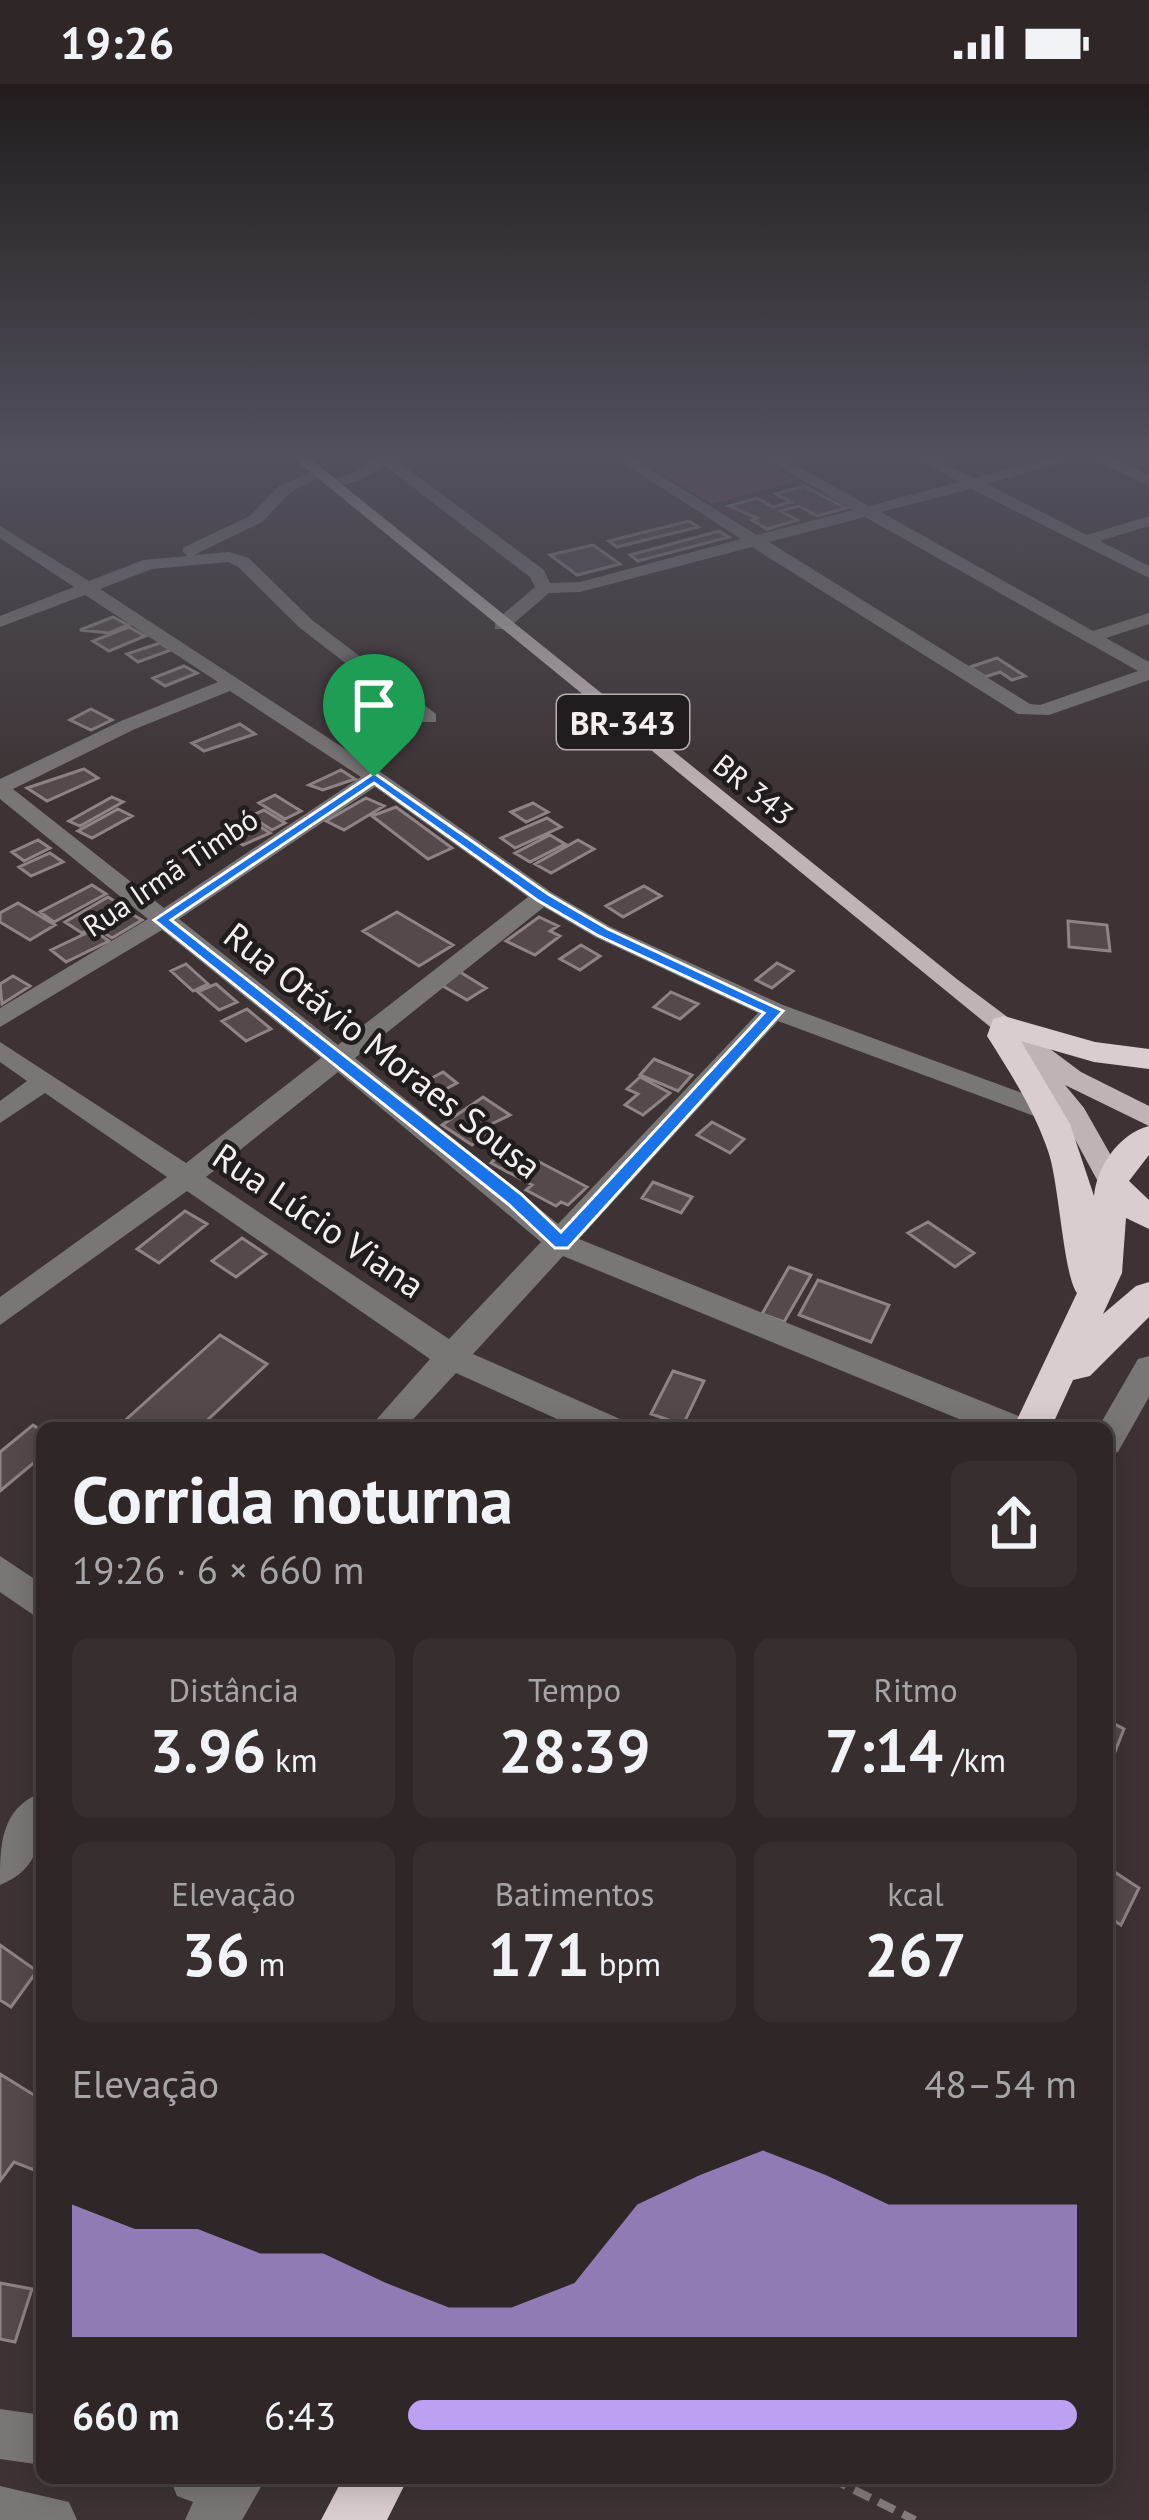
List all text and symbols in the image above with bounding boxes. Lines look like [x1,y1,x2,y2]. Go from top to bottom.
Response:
text: 19:26 [60,13,174,71]
pin [323,654,425,777]
icon: arrive [341,672,407,738]
road number: BR-343 [557,695,689,749]
street label: BR 343 [706,745,802,833]
street label: Rua Irmã Timbó [75,799,265,945]
street label: Rua Otávio Moraes Sousa [215,911,551,1189]
street label: Rua Lúcio Viana [204,1132,434,1308]
text: Corrida noturna [72,1456,513,1541]
button: share [951,1461,1077,1587]
text: 19:26 · 6 × 660 m [72,1544,364,1595]
text: Distância [168,1668,299,1711]
text: Tempo [528,1668,621,1711]
text: Ritmo [873,1668,958,1711]
text: 3.96 [149,1711,266,1789]
text: 28:39 [498,1711,651,1789]
text: 7:14 [825,1711,943,1789]
text: km [266,1738,318,1781]
text: /km [943,1738,1006,1781]
text: Elevação [171,1872,296,1915]
text: Batimentos [495,1872,654,1915]
text: kcal [887,1872,944,1915]
text: 36 [182,1915,250,1993]
text: 171 [488,1915,590,1993]
text: 267 [864,1915,967,1993]
text: m [250,1942,285,1985]
text: bpm [590,1942,661,1985]
text: Elevação [72,2058,219,2109]
text: 48–54 m [924,2058,1077,2109]
text: 660 m [72,2390,180,2441]
text: 6:43 [264,2390,336,2441]

